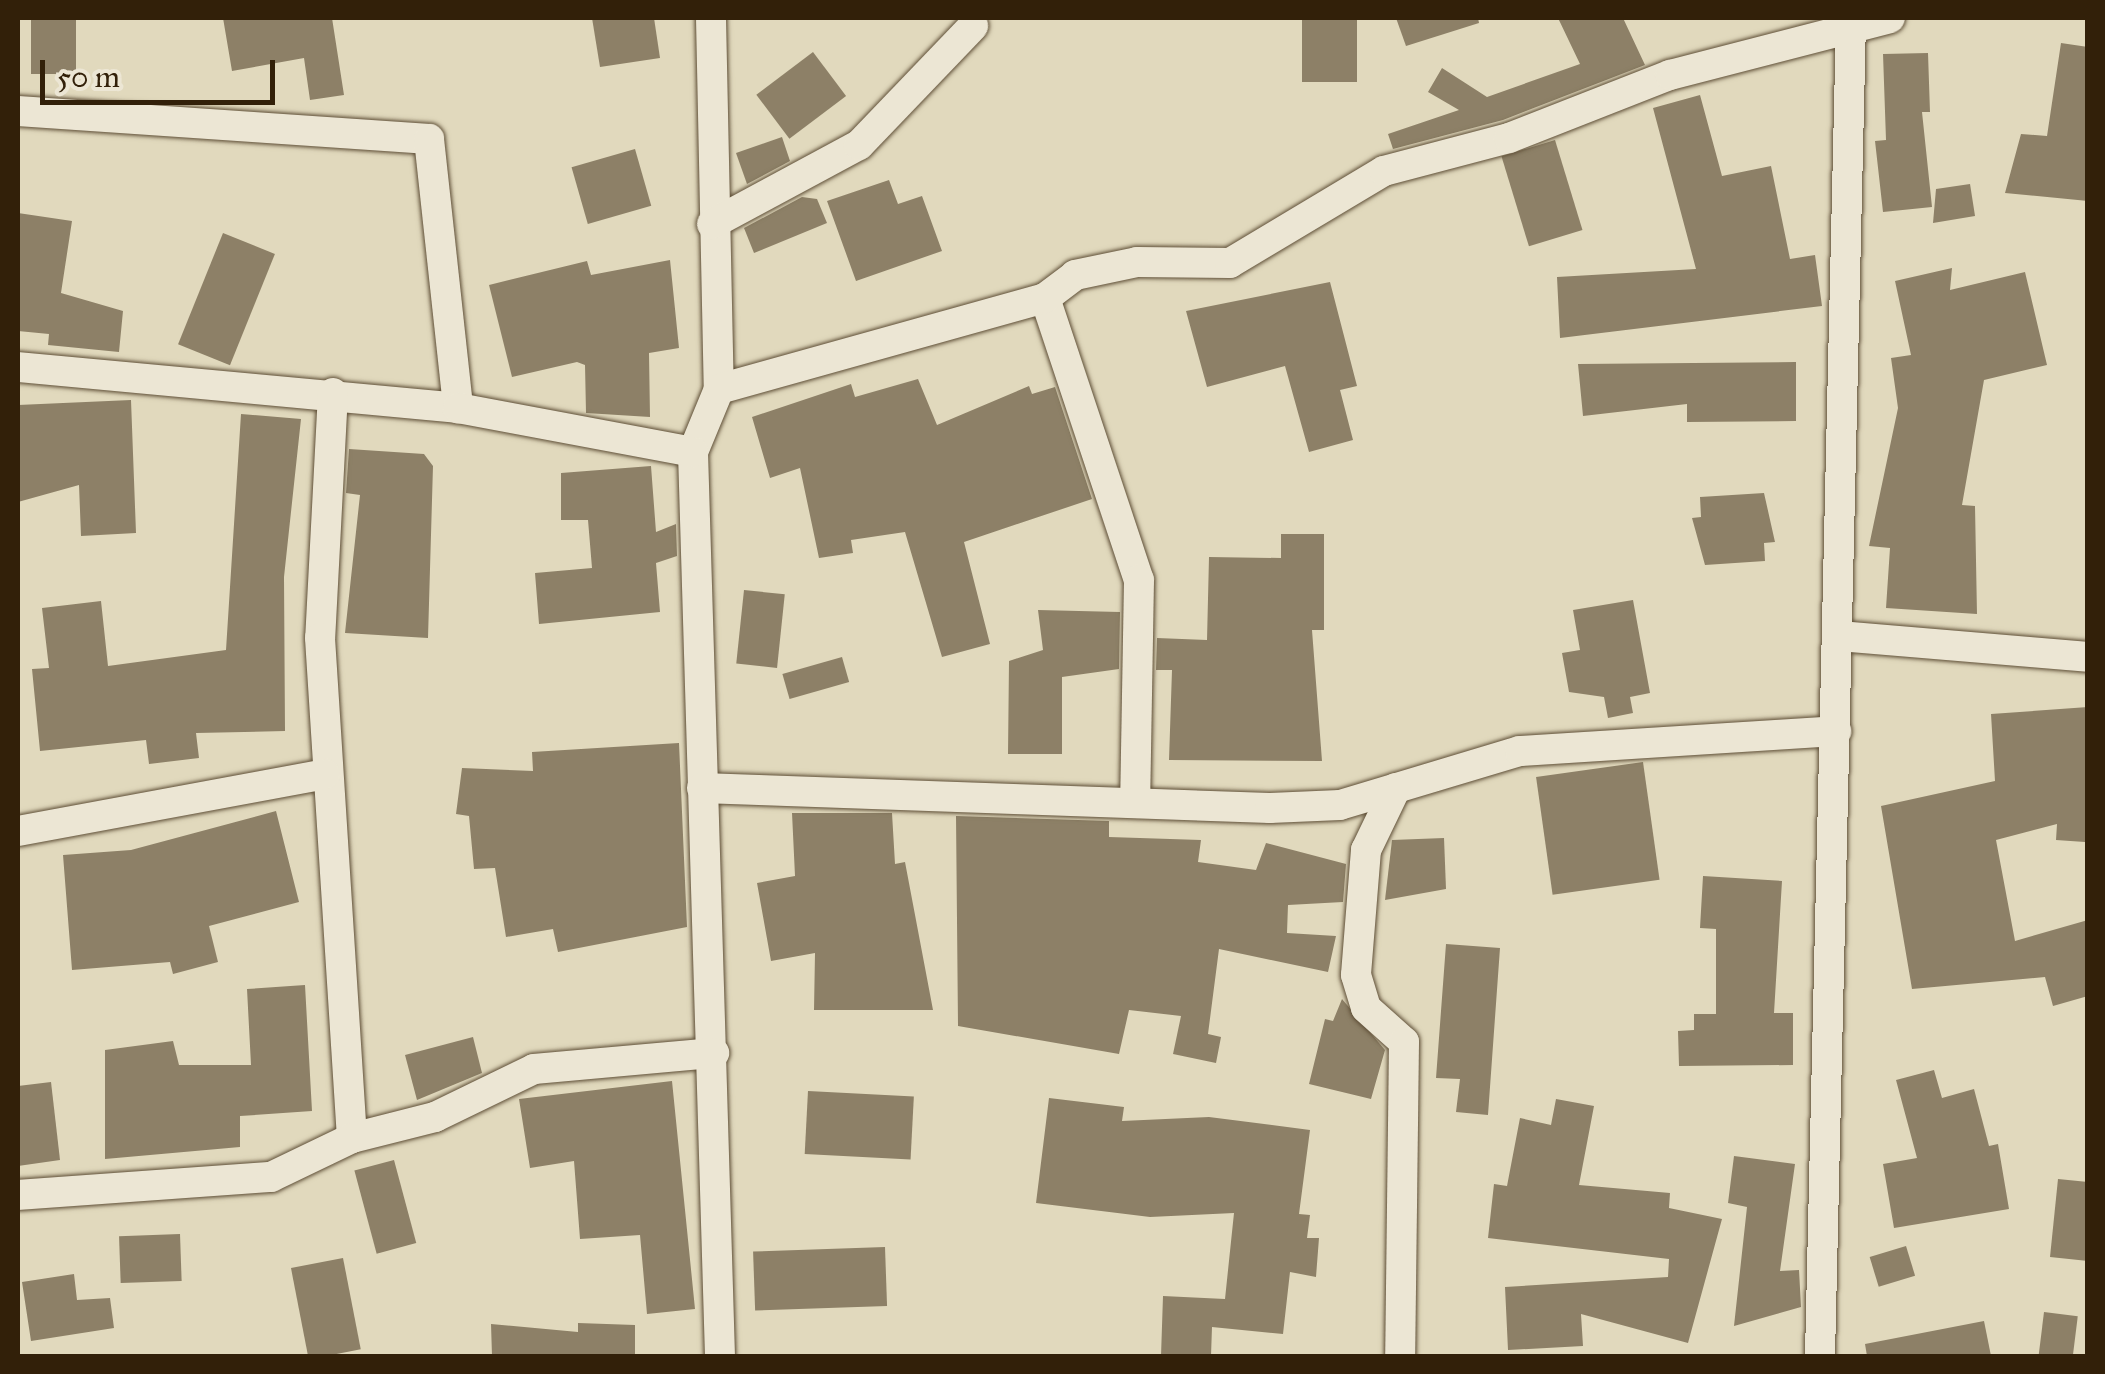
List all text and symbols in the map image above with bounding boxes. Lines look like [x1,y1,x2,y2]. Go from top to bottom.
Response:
scale bar [45,40,280,102]
text: 50 m [57,59,120,95]

